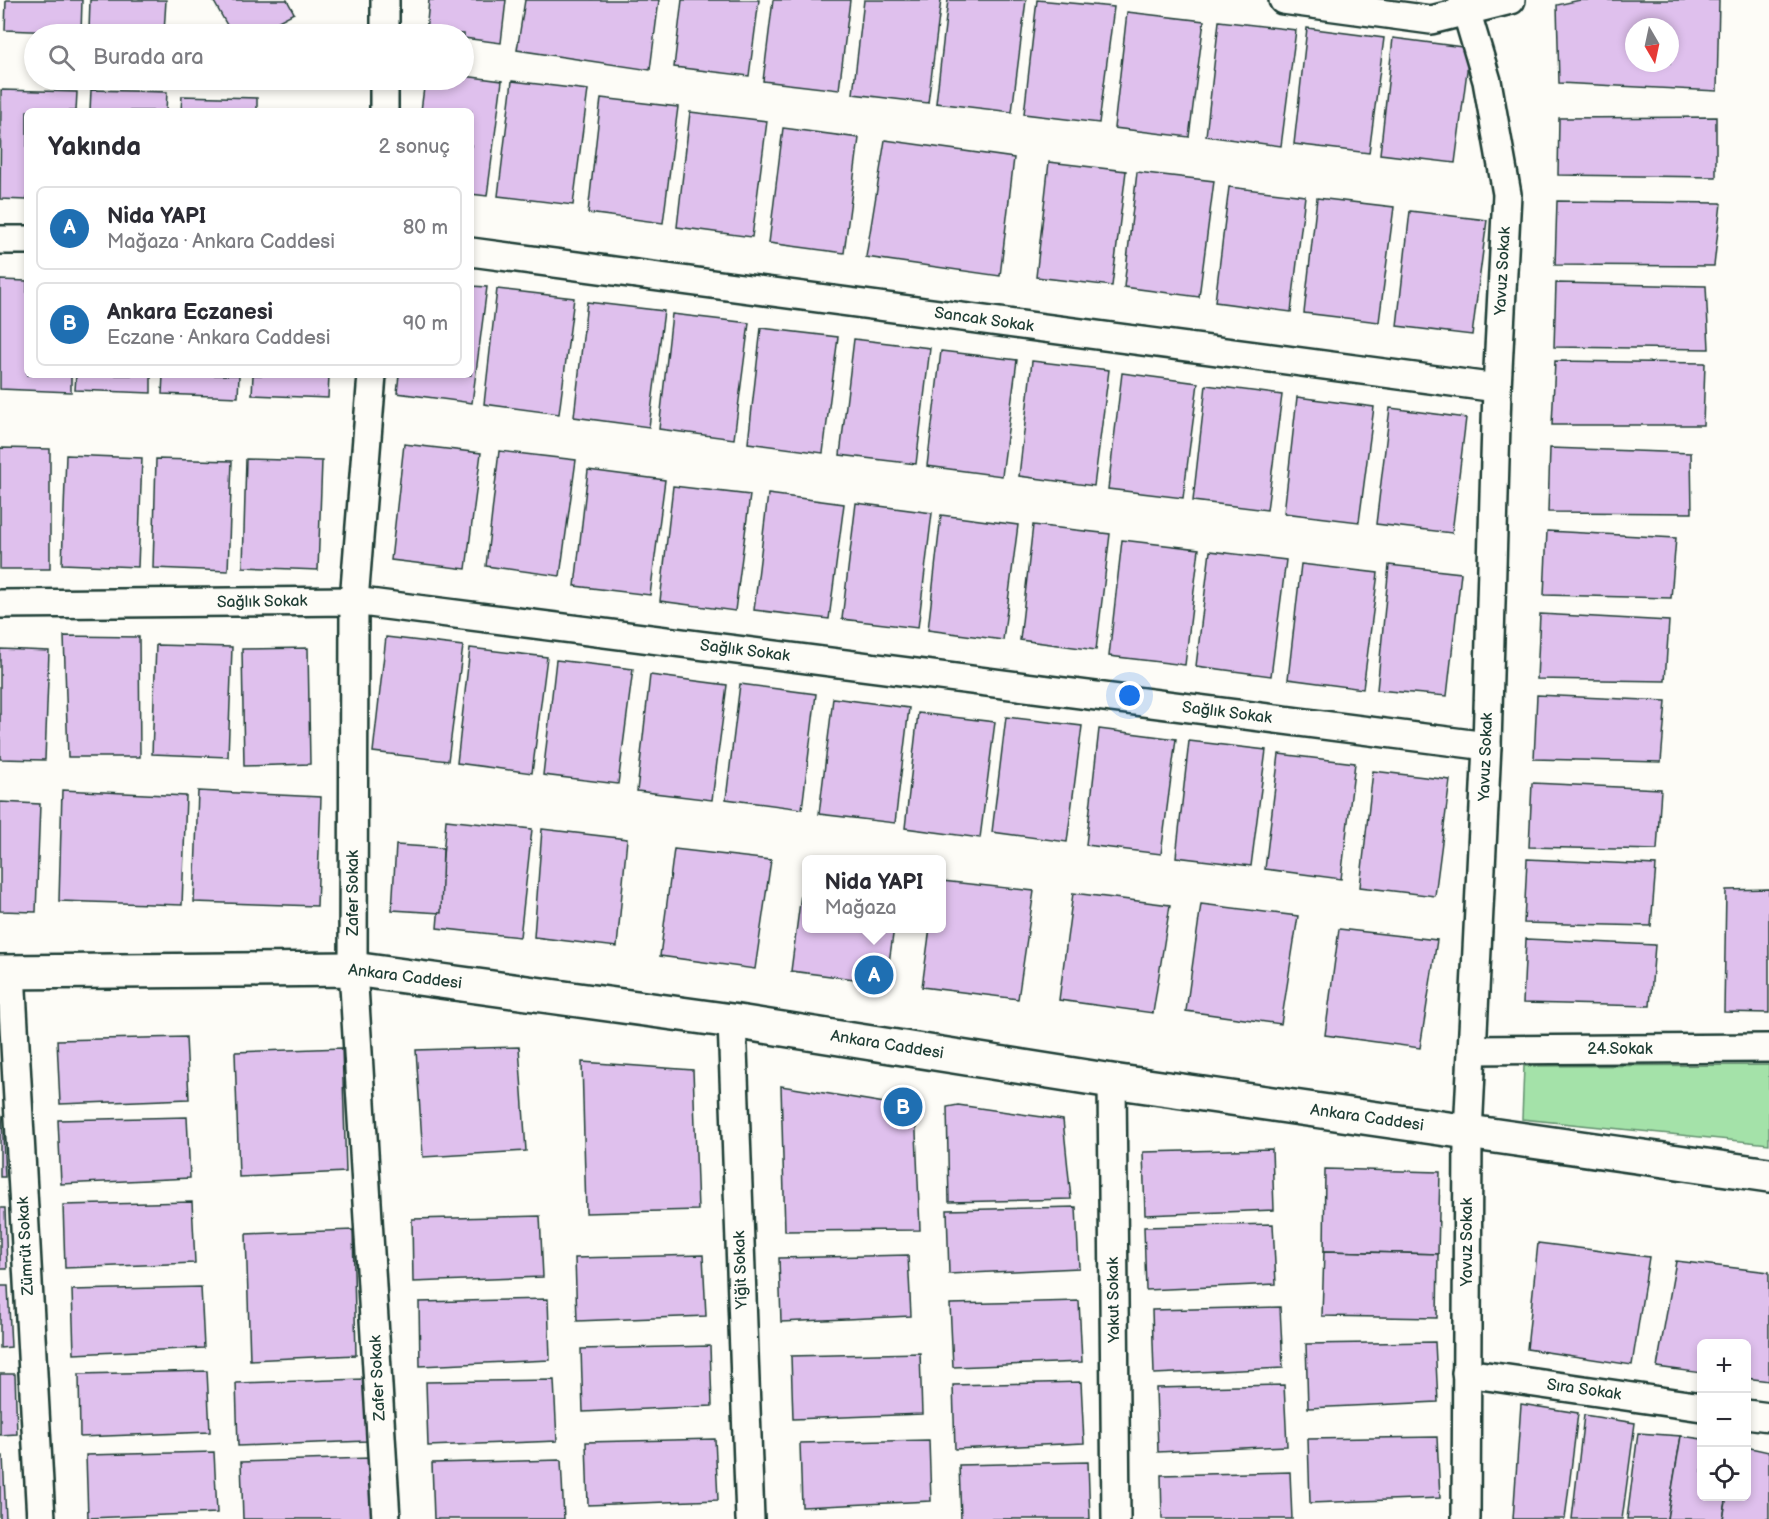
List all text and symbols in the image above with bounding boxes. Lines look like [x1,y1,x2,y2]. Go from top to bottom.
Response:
north arrow [1625,18,1679,72]
search box [24,24,474,90]
icon: search [45,41,78,74]
text: Burada ara [93,44,204,71]
text: Yakında [48,132,141,163]
text: 2 sonuç [379,135,450,159]
text: Nida YAPI [107,203,206,230]
text: A [63,216,76,240]
text: 80 m [403,216,448,240]
street label: Yavuz Sokak [1491,226,1515,317]
text: Mağaza · Ankara Caddesi [107,230,335,254]
text: Ankara Eczanesi [107,299,273,326]
street label: Sancak Sokak [933,304,1035,336]
text: B [62,312,77,336]
text: 90 m [403,312,448,336]
text: Eczane · Ankara Caddesi [107,326,330,350]
street label: Sağlık Sokak [217,592,308,612]
street label: Sağlık Sokak [699,636,791,666]
your location [1115,681,1144,710]
street label: Sağlık Sokak [1181,698,1273,728]
street label: Yavuz Sokak [1475,712,1497,803]
street label: Zafer Sokak [344,850,363,937]
popup [802,855,946,933]
text: Nida YAPI [824,869,924,896]
text: Mağaza [824,896,897,920]
pin: A [854,952,894,998]
street label: Ankara Caddesi [347,961,463,993]
street label: Ankara Caddesi [829,1027,945,1063]
street label: 24.Sokak [1587,1040,1653,1059]
pin: B [884,1084,922,1130]
street label: Ankara Caddesi [1309,1101,1425,1135]
street label: Zümrüt Sokak [14,1196,38,1297]
street label: Yavuz Sokak [1458,1198,1477,1287]
street label: Yiğit Sokak [730,1230,752,1310]
street label: Yakut Sokak [1104,1257,1124,1344]
street label: Zafer Sokak [366,1335,390,1422]
map controls [1697,1339,1751,1501]
button: + [1697,1339,1751,1393]
street label: Sıra Sokak [1545,1375,1623,1405]
button: − [1697,1393,1751,1447]
button: locate [1697,1447,1751,1501]

